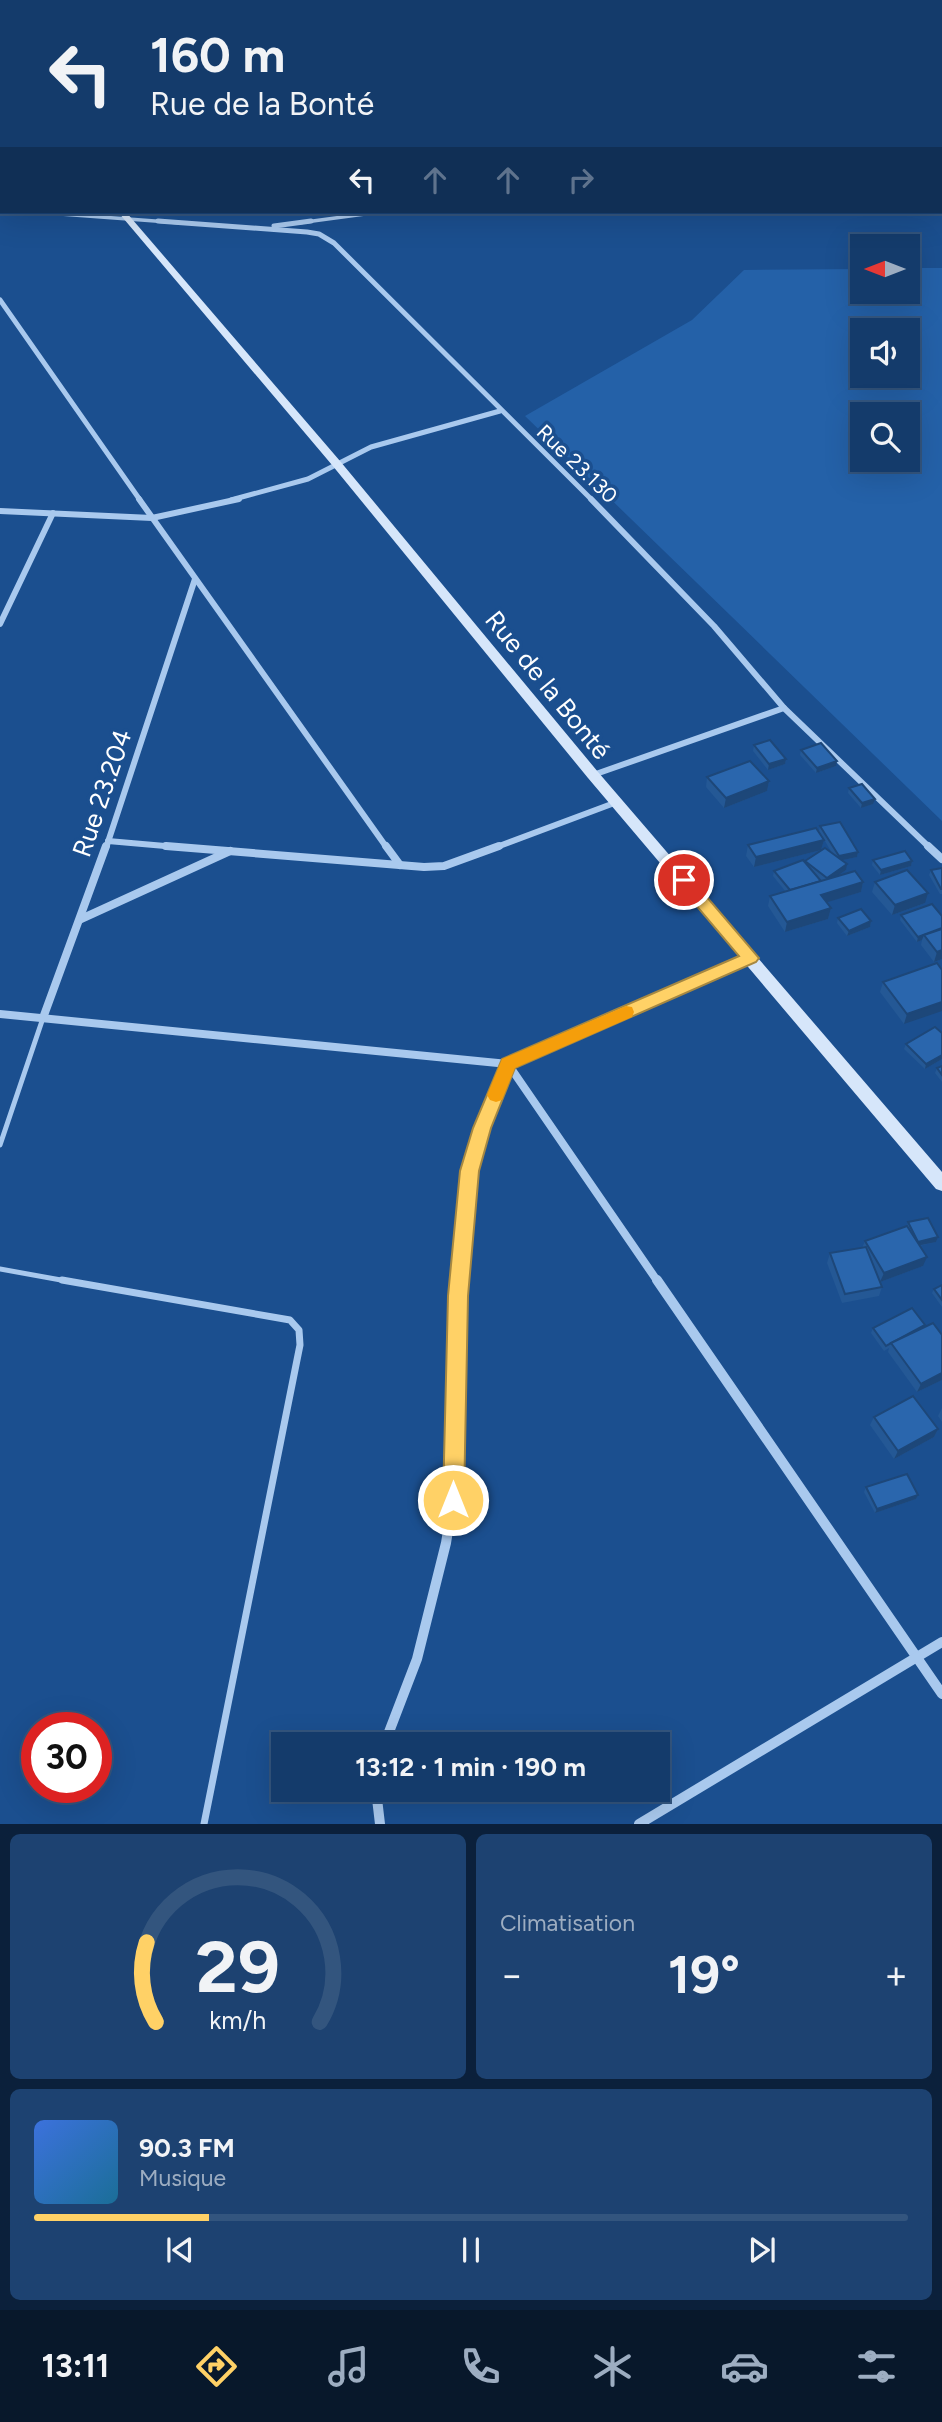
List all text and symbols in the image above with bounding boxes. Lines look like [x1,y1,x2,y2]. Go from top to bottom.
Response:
text: 160 m [150,25,285,84]
icon: left [35,28,126,119]
text: Rue de la Bonté [150,85,374,123]
icon: left [343,161,381,199]
icon: ahead [416,161,454,199]
icon: ahead [489,161,527,199]
icon: right [562,161,600,199]
north arrow [850,234,920,304]
map controls [850,234,920,472]
button: sound [850,318,920,388]
button: search [850,402,920,472]
street label: Rue 23.130 [532,419,623,508]
street label: Rue de la Bonté [478,604,618,766]
street label: Rue 23.204 [65,725,139,861]
pin [654,850,714,910]
icon: arrive [665,861,703,899]
position arrow [416,1463,490,1537]
speed limit sign: 30 [21,1712,112,1803]
text: 13:12 · 1 min · 190 m [355,1751,586,1783]
text: Climatisation [500,1909,635,1937]
text: 29 [196,1924,280,2011]
text: 19° [668,1944,740,2006]
text: − [500,1952,524,1998]
text: + [884,1952,908,1998]
text: km/h [209,2005,267,2035]
text: 90.3 FM [139,2132,235,2164]
text: Musique [139,2164,226,2192]
icon: previous [161,2231,199,2269]
icon: pause [452,2231,490,2269]
icon: next [743,2231,781,2269]
icon: directions [192,2342,241,2391]
icon: music [324,2342,373,2391]
icon: phone [456,2342,505,2391]
icon: climate [588,2342,637,2391]
icon: car [720,2342,769,2391]
icon: filters [852,2342,901,2391]
text: 13:11 [41,2347,109,2385]

